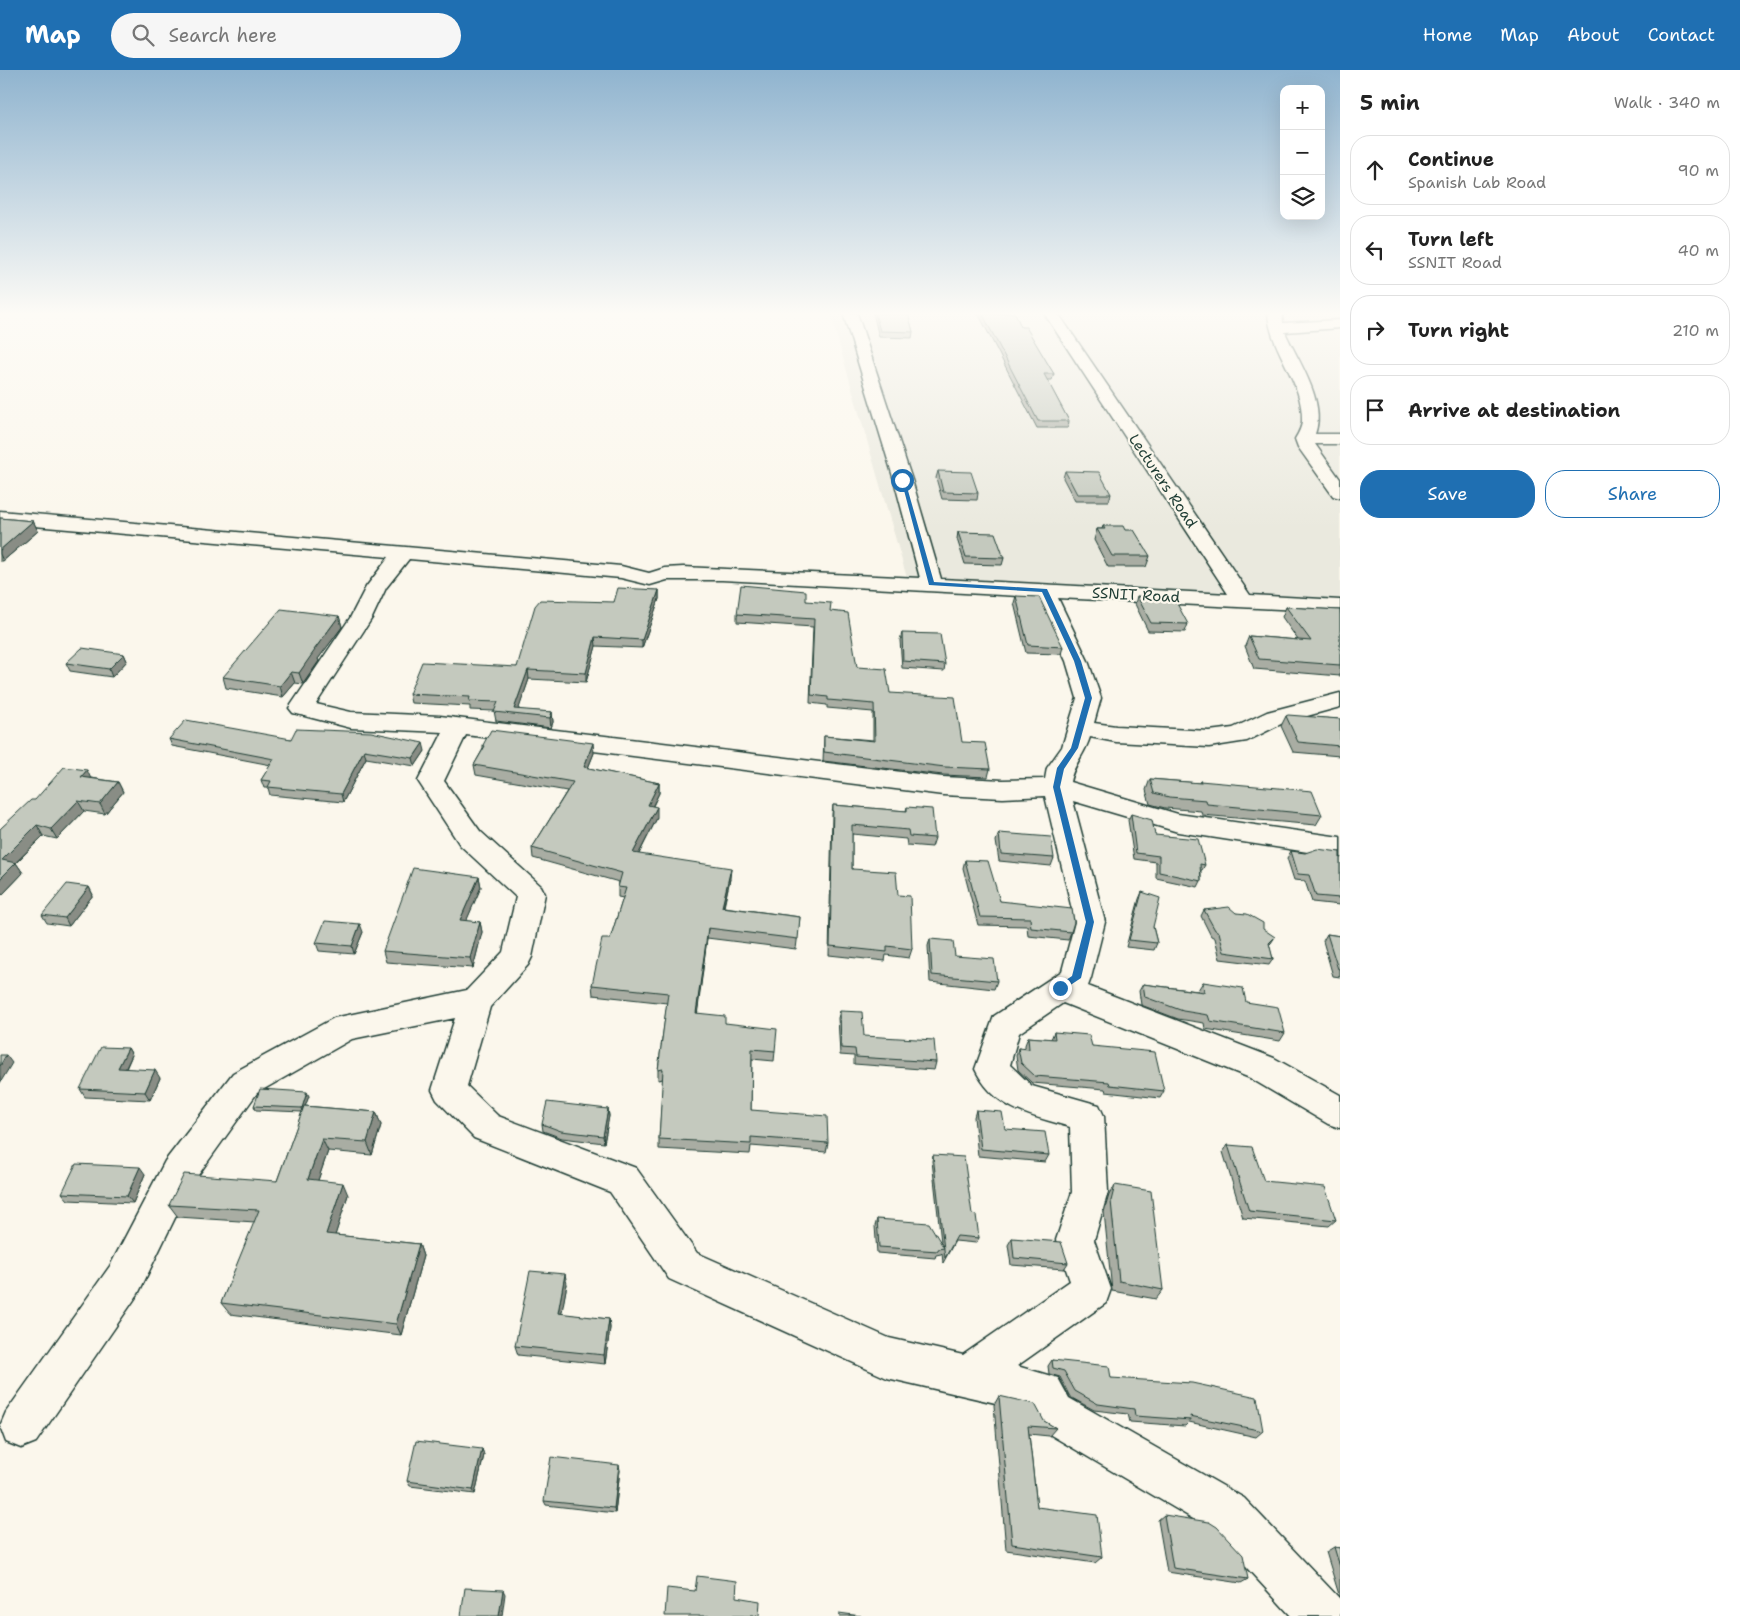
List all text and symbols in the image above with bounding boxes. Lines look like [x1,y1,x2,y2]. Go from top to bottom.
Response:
search box [111,13,461,58]
text: Map [25,19,81,51]
icon: search [129,21,157,49]
text: Search here [169,23,277,48]
text: Home [1423,23,1472,47]
text: Map [1500,23,1539,47]
text: About [1567,23,1620,47]
text: Contact [1648,23,1715,47]
map controls [1280,85,1325,220]
button: + [1280,85,1325,130]
text: 5 min [1360,89,1420,117]
text: Walk · 340 m [1614,92,1720,113]
button: − [1280,130,1325,175]
text: Continue [1408,147,1494,172]
icon: ahead [1361,156,1389,184]
text: 90 m [1678,160,1719,181]
text: Spanish Lab Road [1408,172,1546,193]
button: layers [1280,175,1325,220]
text: Turn left [1408,227,1494,252]
icon: left [1361,236,1389,264]
text: 40 m [1677,240,1719,261]
text: SSNIT Road [1408,252,1502,273]
icon: right [1361,316,1389,344]
text: Turn right [1408,318,1509,343]
text: 210 m [1672,320,1719,341]
icon: arrive [1361,396,1389,424]
text: Arrive at destination [1408,398,1620,423]
street label: Lecturers Road [1124,430,1202,532]
route start [891,469,914,492]
button: Save [1360,470,1535,518]
button: Share [1545,470,1720,518]
street label: SSNIT Road [1092,583,1181,607]
route end [1049,977,1072,1000]

